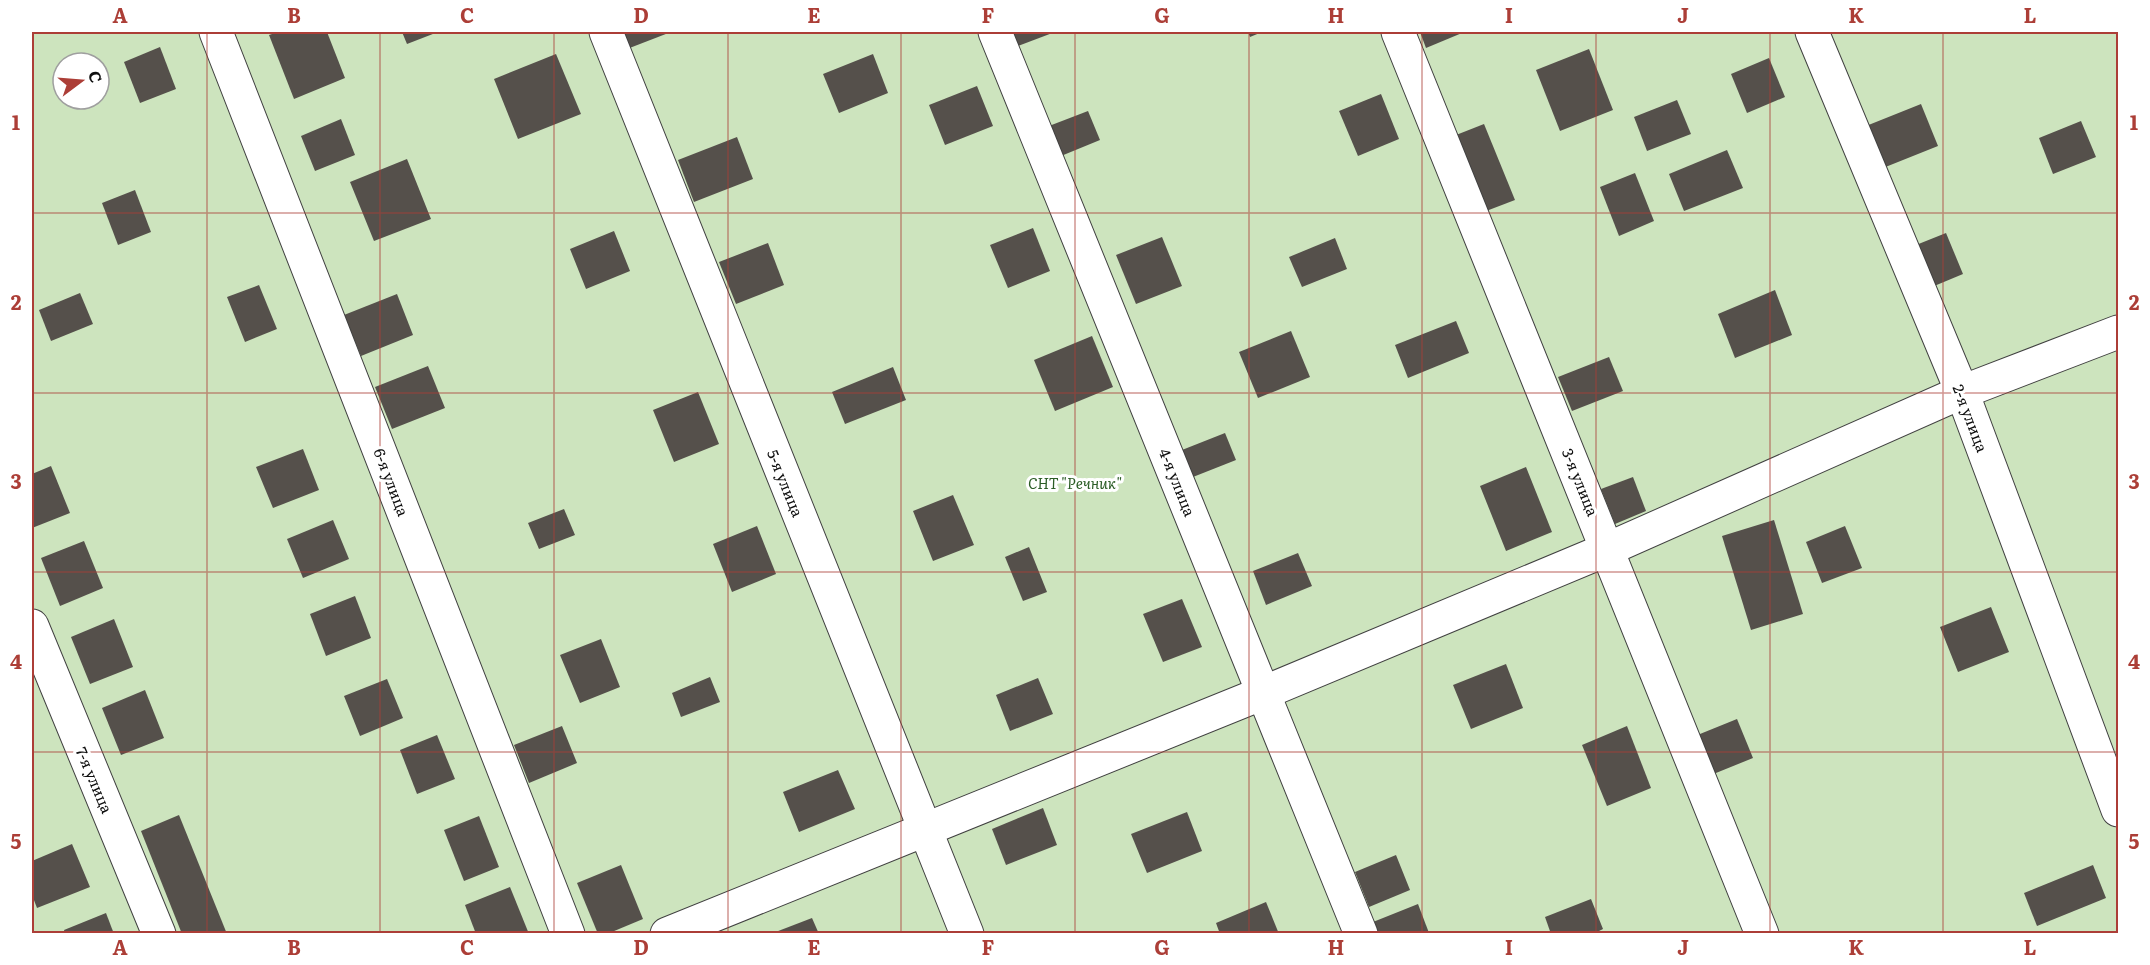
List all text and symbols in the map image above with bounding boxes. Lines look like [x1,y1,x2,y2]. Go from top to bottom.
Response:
text: A [112,0,128,29]
text: B [287,0,301,29]
text: C [460,0,474,29]
text: D [633,0,649,29]
text: E [807,0,821,29]
text: F [982,0,995,29]
text: G [1154,0,1170,29]
text: H [1328,0,1344,29]
text: I [1505,0,1513,29]
text: J [1677,0,1689,29]
text: K [1848,0,1864,29]
text: L [2024,0,2037,29]
north arrow [51,51,111,111]
text: С [83,68,109,85]
text: 1 [12,106,20,136]
text: 1 [2130,106,2138,136]
text: 2 [11,286,22,316]
text: 2 [2129,286,2140,316]
street label: 2-я улица [1948,381,1995,456]
street label: 4-я улица [1154,444,1202,520]
street label: 6-я улица [368,445,416,520]
street label: 3-я улица [1557,445,1605,520]
street label: 5-я улица [762,446,810,521]
text: 3 [10,465,22,495]
text: 3 [2128,465,2140,495]
park label: СНТ "Речник" [1028,471,1122,494]
text: 4 [10,645,22,675]
text: 4 [2128,645,2140,675]
street label: 7-я улица [71,743,120,818]
text: 5 [11,825,22,855]
text: 5 [2129,825,2140,855]
text: A [112,931,128,961]
text: B [287,931,301,961]
text: C [460,931,474,961]
text: D [633,931,649,961]
text: E [807,931,821,961]
text: F [982,931,995,961]
text: G [1154,931,1170,961]
text: H [1328,931,1344,961]
text: I [1505,931,1513,961]
text: J [1677,931,1689,961]
text: K [1848,931,1864,961]
text: L [2024,931,2037,961]

